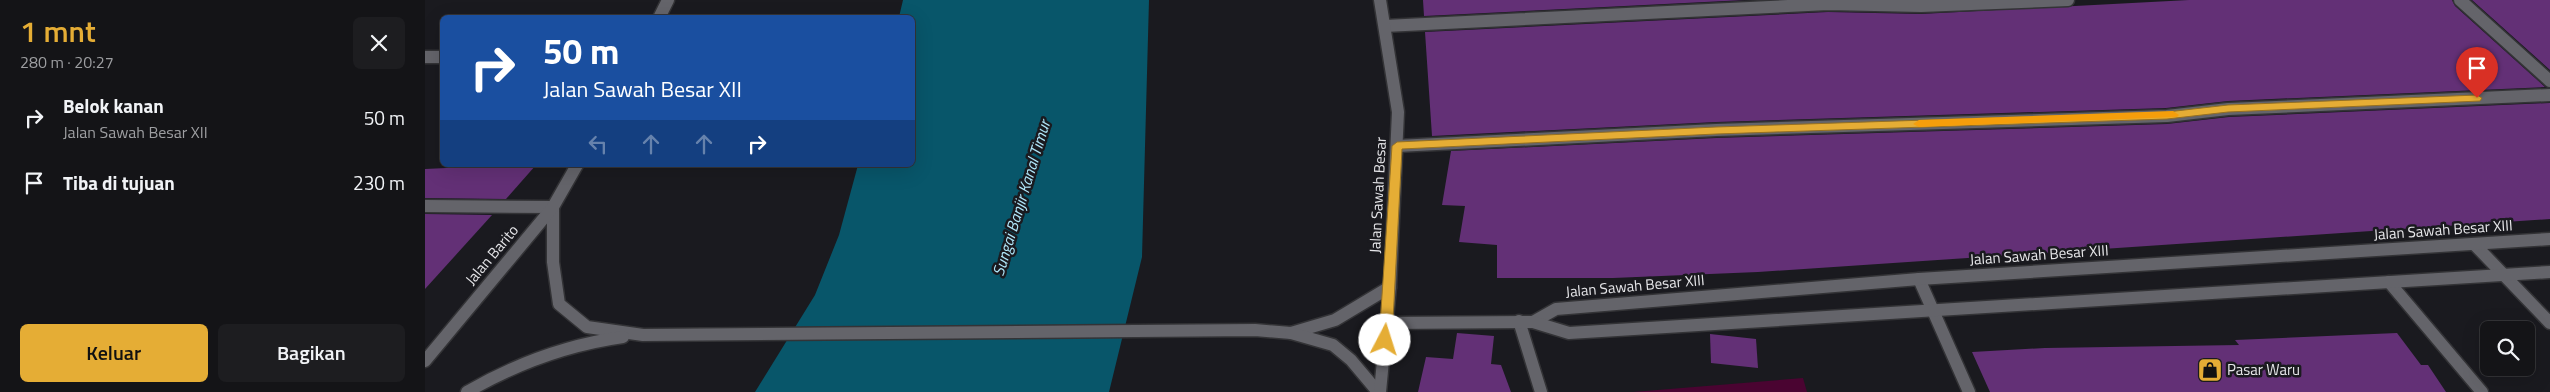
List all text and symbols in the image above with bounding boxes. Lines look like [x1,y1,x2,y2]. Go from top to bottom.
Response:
text: 1 mnt [20,8,96,54]
button: close [353,17,405,69]
text: 50 m [543,24,619,78]
icon: right [460,35,525,100]
pin [2456,47,2498,98]
text: 280 m · 20:27 [20,50,114,74]
icon: arrive [2463,54,2491,82]
text: Jalan Sawah Besar XII [543,72,742,106]
text: Belok kanan [63,91,164,120]
text: 50 m [364,103,405,132]
icon: right [20,104,48,132]
water label: Sungai Banjir Kanal Timur [986,115,1057,279]
text: Jalan Sawah Besar XII [63,120,208,144]
icon: left [584,130,612,158]
icon: ahead [637,130,665,158]
icon: ahead [690,130,718,158]
icon: right [743,130,771,158]
street label: Jalan Sawah Besar [1363,136,1392,254]
text: Tiba di tujuan [63,168,175,197]
text: 230 m [353,168,405,197]
icon: arrive [20,169,48,197]
street label: Jalan Sawah Besar XIII [2373,213,2513,246]
street label: Jalan Barito [459,219,524,290]
street label: Jalan Sawah Besar XIII [1969,238,2109,271]
street label: Jalan Sawah Besar XIII [1565,268,1705,303]
position arrow [1358,313,1410,365]
map controls [2480,321,2535,376]
button: search [2480,321,2535,376]
button: Keluar [20,324,208,382]
button: Bagikan [218,324,405,382]
shop icon: Pasar Waru [2197,357,2223,383]
place label: Pasar Waru [2227,358,2300,381]

